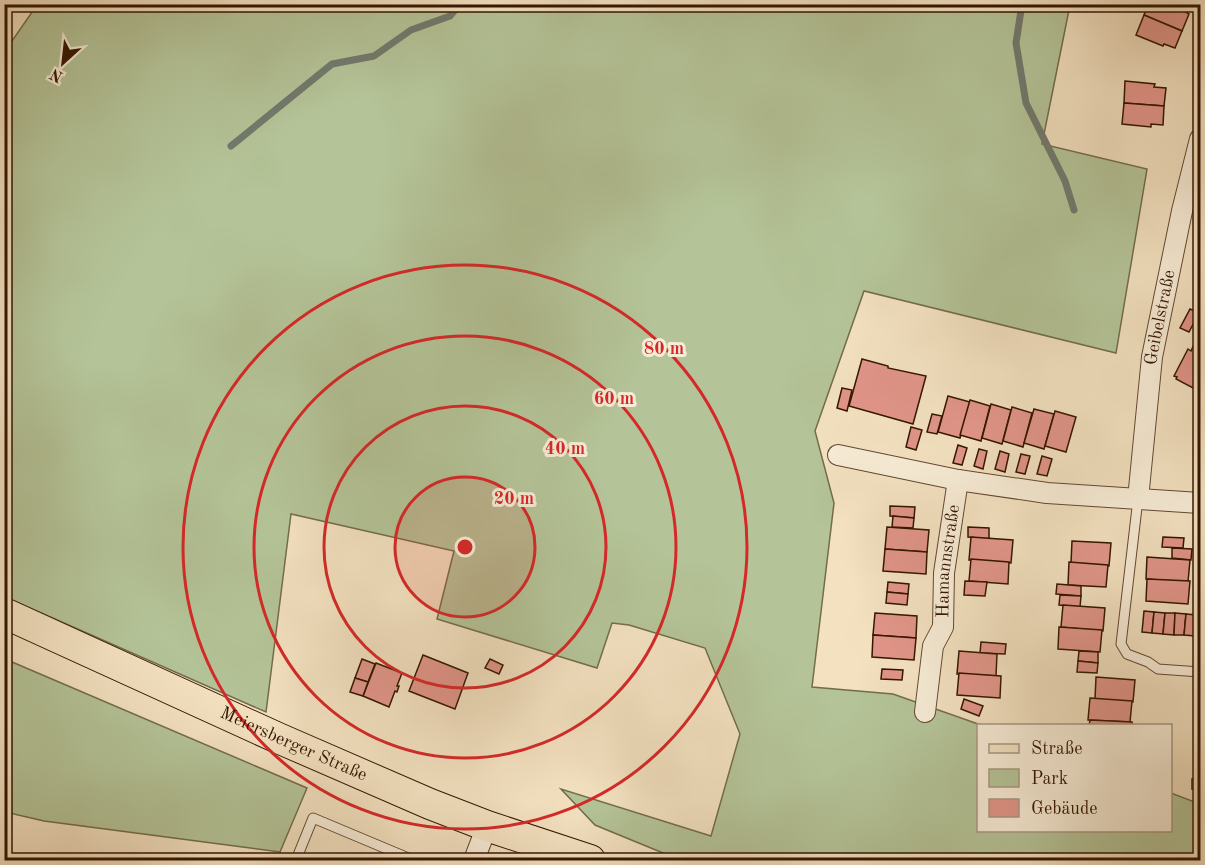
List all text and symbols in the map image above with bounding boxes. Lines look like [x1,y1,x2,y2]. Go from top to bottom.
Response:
north arrow [33,33,93,93]
text: N [47,64,66,84]
street label: Geibelstraße [1142,268,1179,366]
text: 80 m [644,340,684,358]
text: 60 m [594,390,634,408]
text: 40 m [545,440,585,458]
text: 20 m [494,490,534,508]
street label: Hamannstraße [934,503,963,618]
centre of rings [455,537,475,557]
street label: Meiersberger Straße [217,704,370,785]
legend [977,724,1172,832]
text: Straße [1031,740,1082,758]
text: Park [1031,770,1068,788]
text: Gebäude [1031,800,1098,818]

